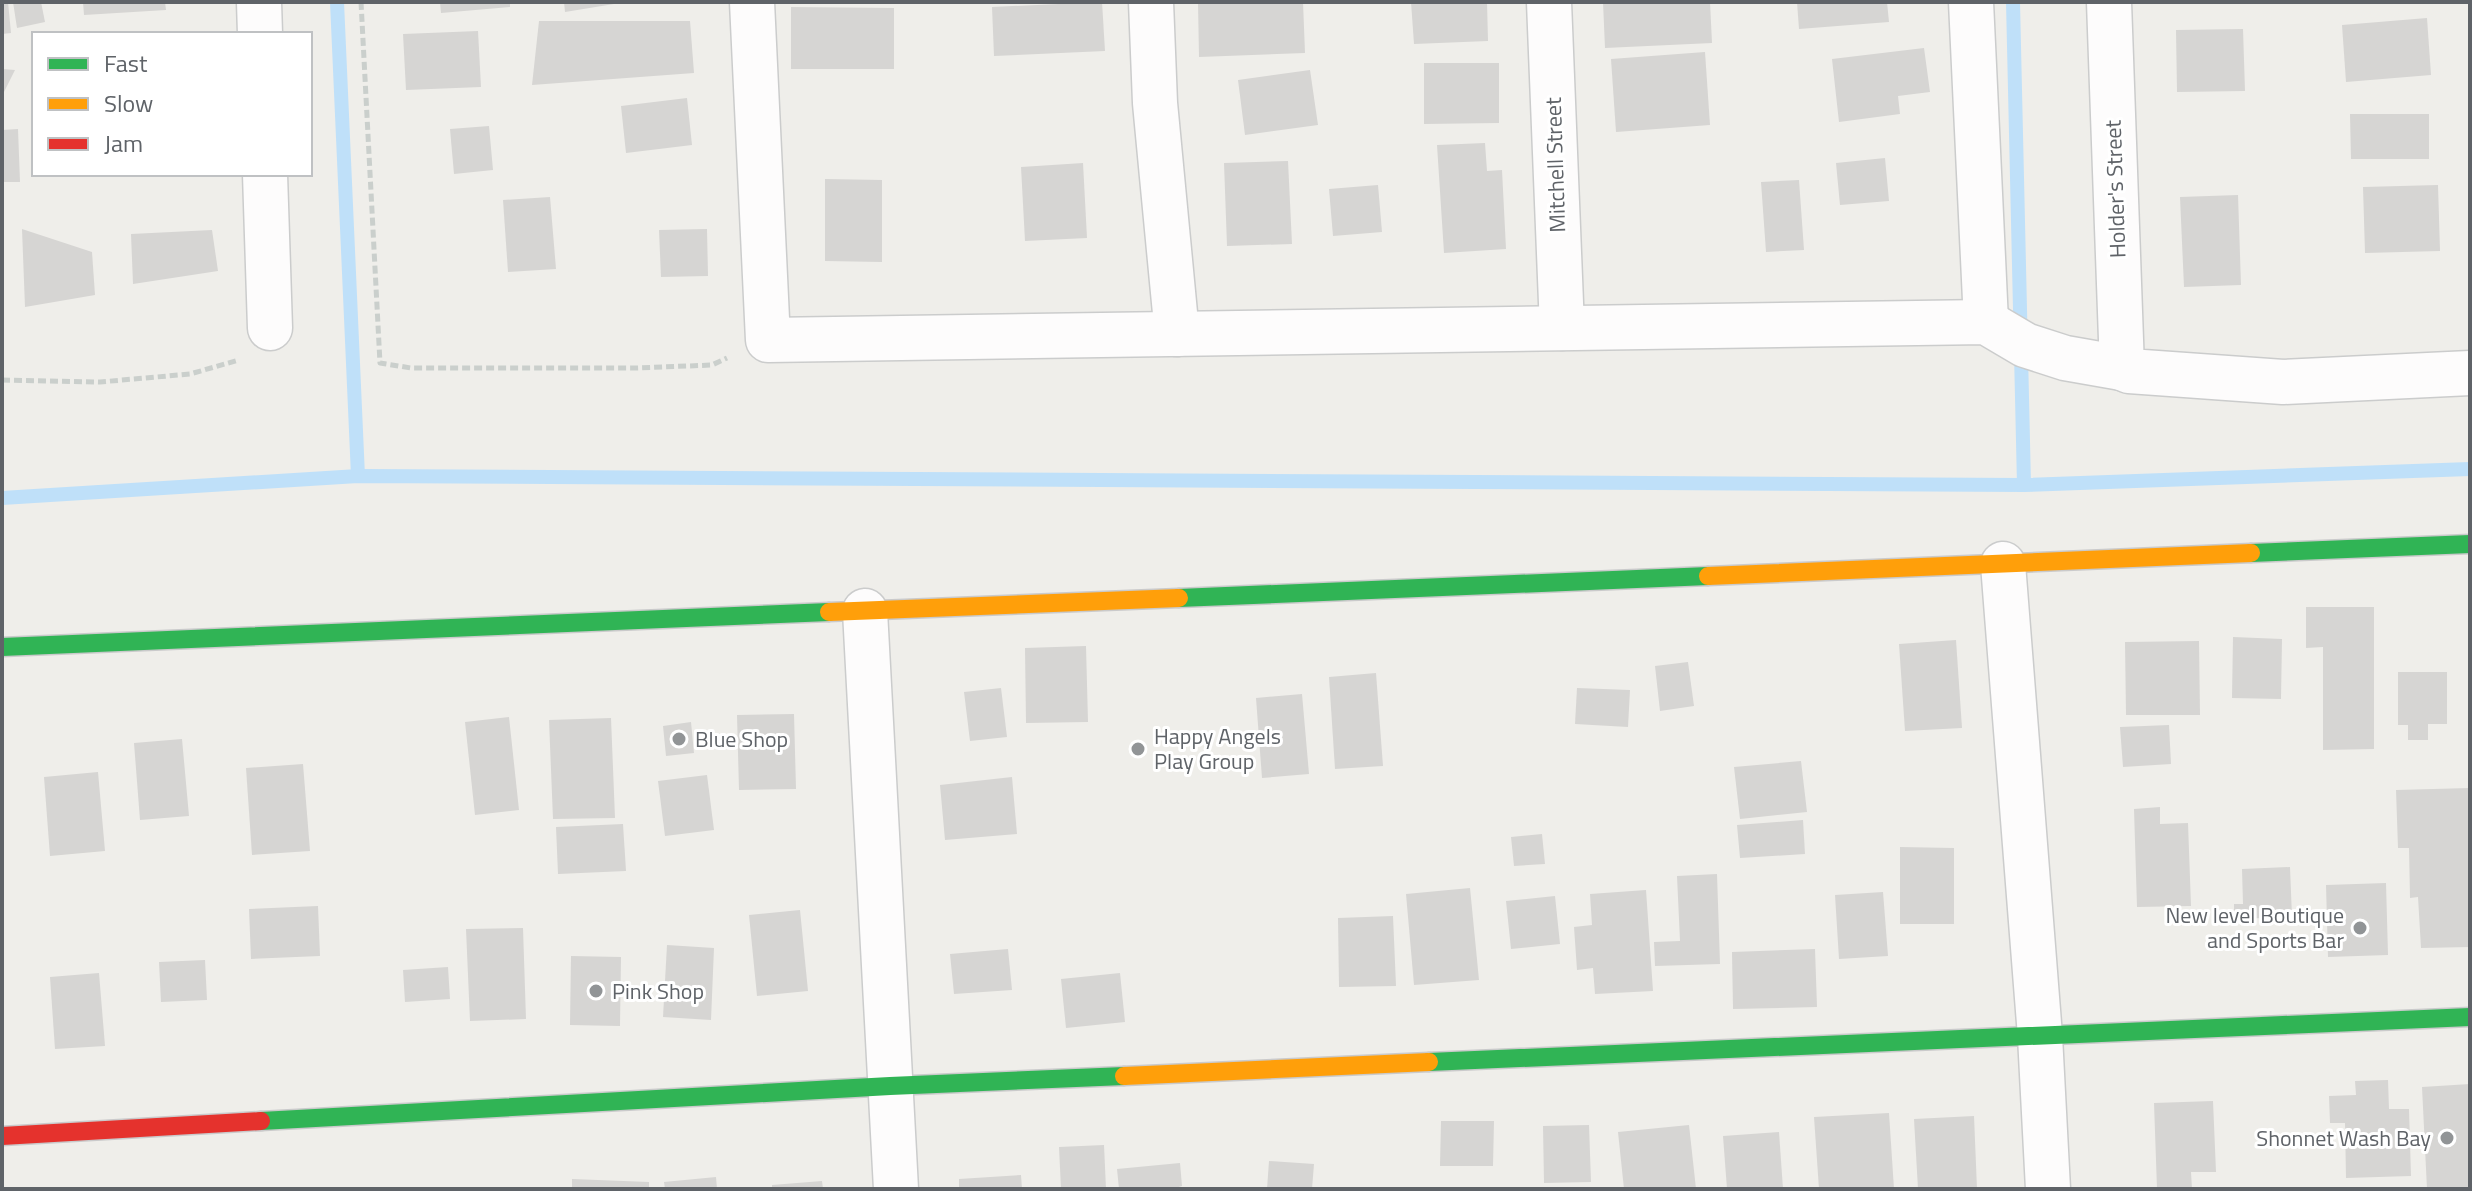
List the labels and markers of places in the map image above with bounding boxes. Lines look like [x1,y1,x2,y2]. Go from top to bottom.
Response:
place label: Happy Angels Play Group [1154,719,1281,778]
place label: Blue Shop [695,722,788,756]
marker: Blue Shop [670,730,688,748]
marker: Happy Angels Play Group [1129,740,1147,758]
place label: New level Boutique and Sports Bar [2165,898,2344,957]
marker: New level Boutique and Sports Bar [2351,919,2369,937]
place label: Pink Shop [612,974,704,1008]
marker: Pink Shop [587,982,605,1000]
place label: Shonnet Wash Bay [2256,1121,2431,1155]
marker: Shonnet Wash Bay [2438,1129,2456,1147]

